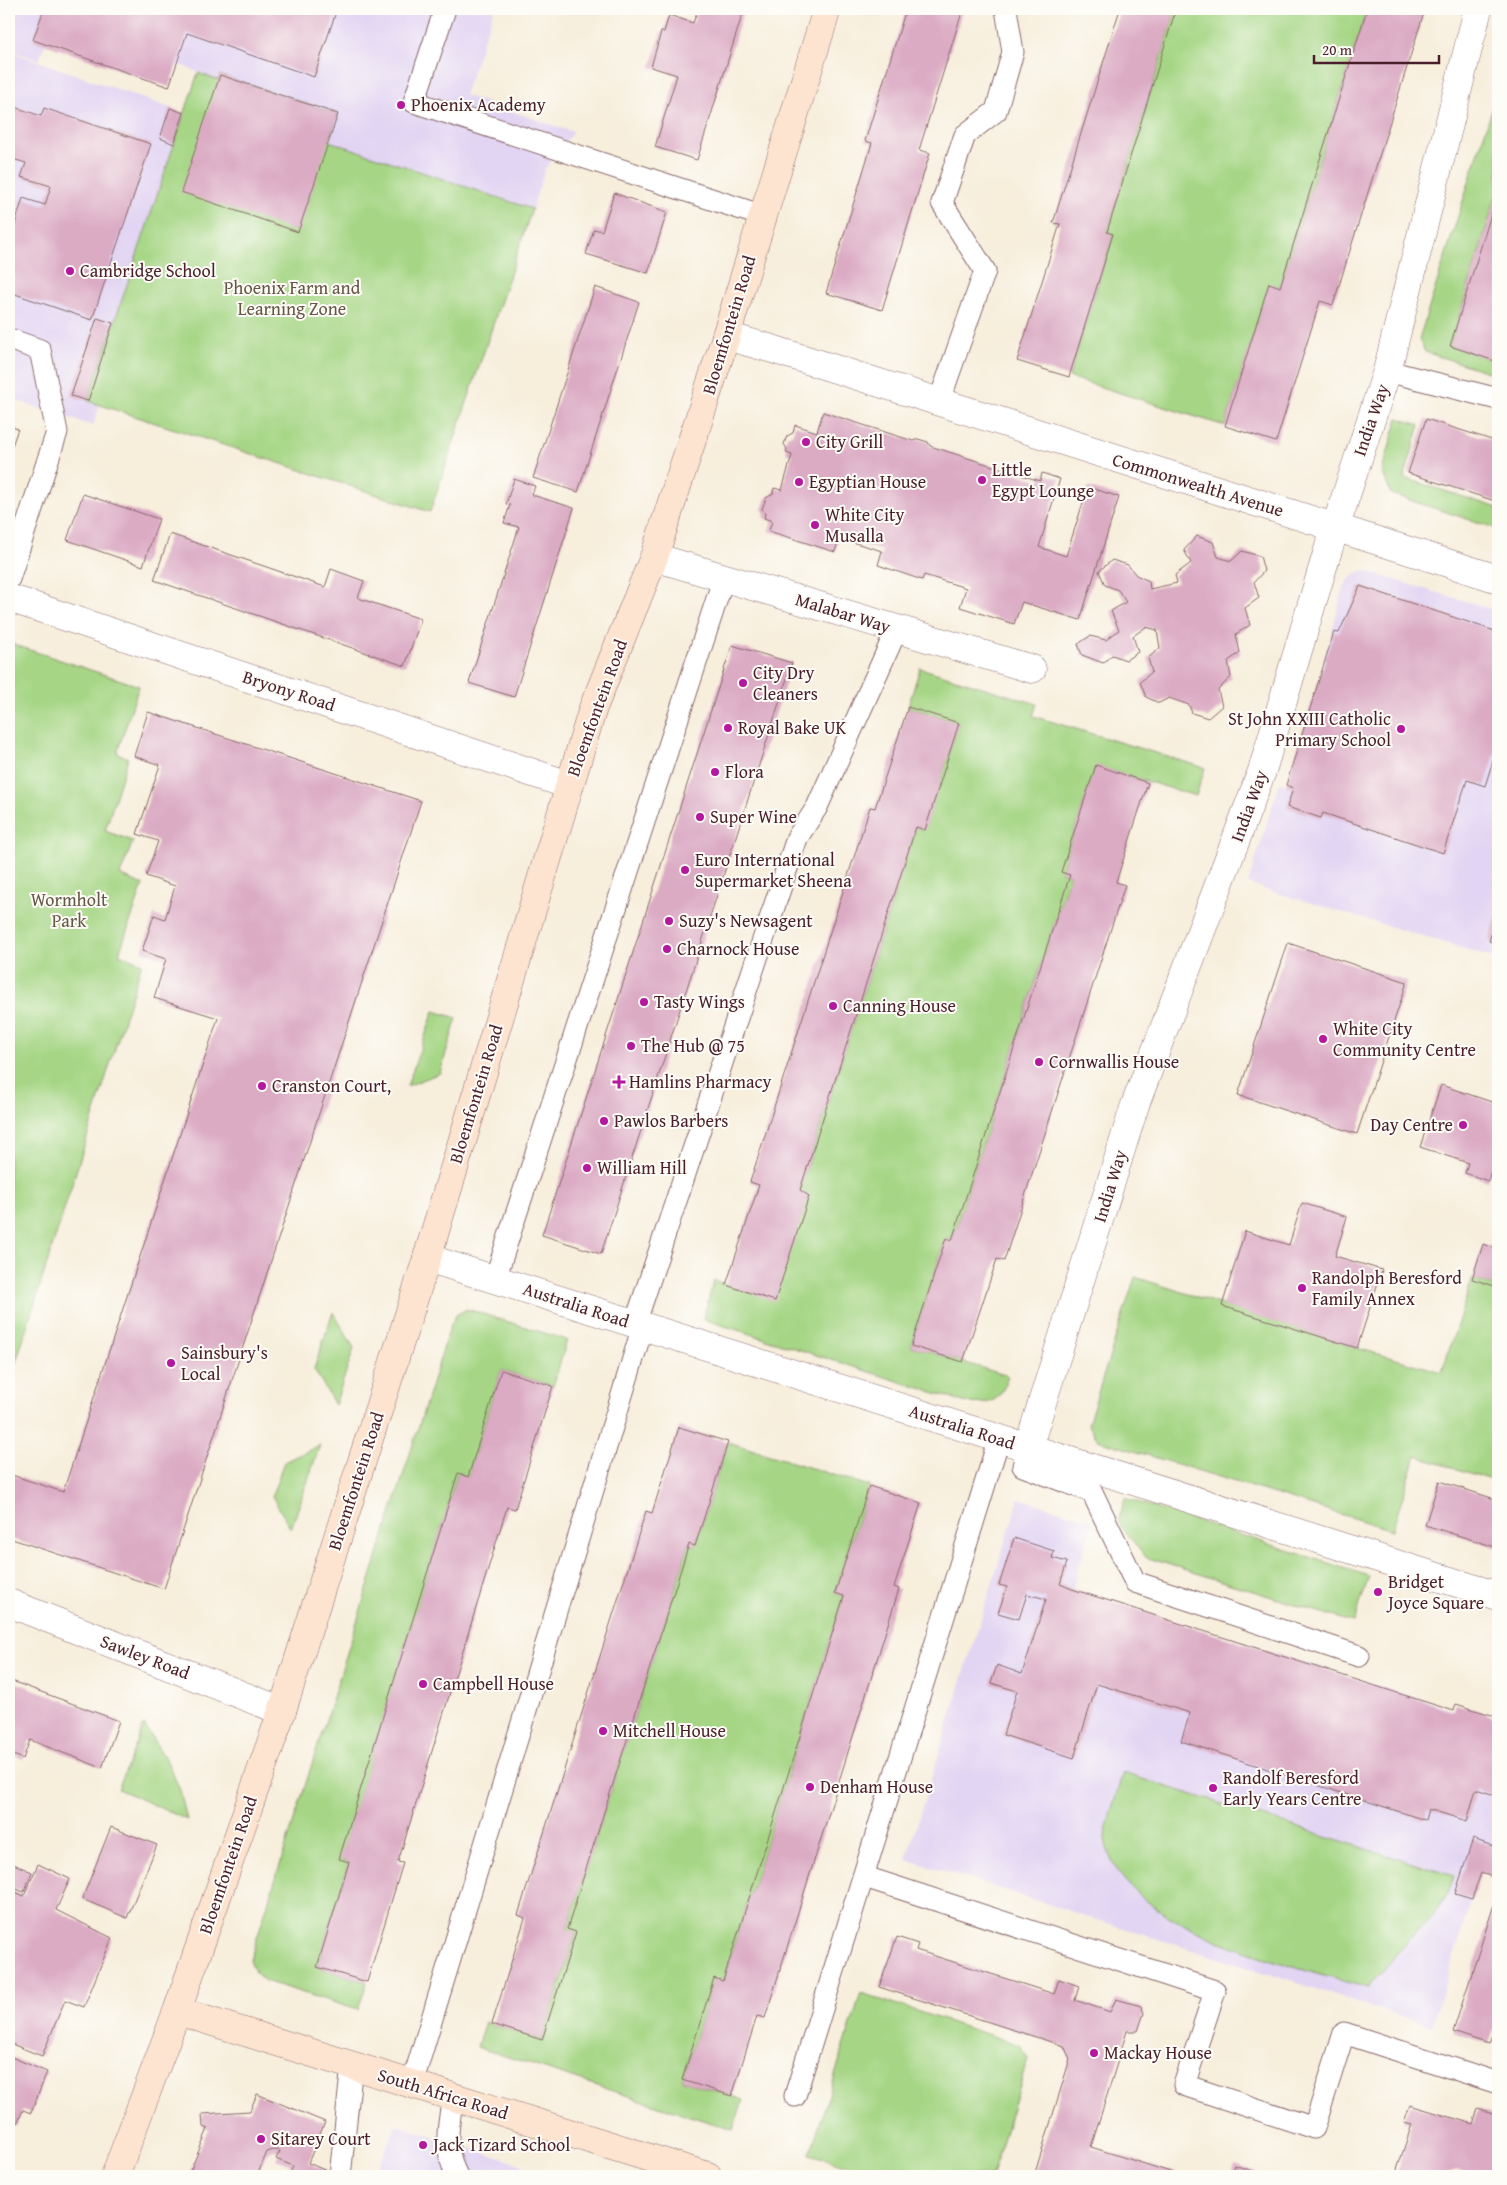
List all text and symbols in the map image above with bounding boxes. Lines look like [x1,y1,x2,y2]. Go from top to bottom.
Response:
scale bar [1314,32,1440,64]
text: 20 m [1322,39,1353,60]
place label: Phoenix Academy [411,91,546,118]
marker: Phoenix Academy [395,99,407,111]
street label: Bloemfontein Road [695,252,763,398]
place label: Cambridge School [80,257,216,284]
marker: Cambridge School [64,265,76,277]
park label: Phoenix Farm and Learning Zone [224,274,361,322]
street label: India Way [1346,380,1395,460]
place label: City Grill [816,428,883,455]
marker: City Grill [800,436,812,448]
street label: Commonwealth Avenue [1109,446,1287,523]
place label: Little Egypt Lounge [992,456,1094,504]
place label: Egyptian House [809,468,926,495]
marker: Little Egypt Lounge [976,474,988,486]
marker: Egyptian House [793,476,805,488]
place label: White City Musalla [825,501,904,549]
marker: White City Musalla [809,519,821,531]
street label: Malabar Way [792,585,894,640]
street label: Bloemfontein Road [559,635,634,780]
place label: City Dry Cleaners [753,659,818,707]
street label: Bryony Road [239,663,339,718]
marker: City Dry Cleaners [737,677,749,689]
place label: St John XXIII Catholic Primary School [1228,705,1391,753]
place label: Royal Bake UK [738,714,847,741]
marker: Royal Bake UK [722,722,734,734]
marker: St John XXIII Catholic Primary School [1395,723,1407,735]
place label: Flora [725,758,764,785]
marker: Flora [709,766,721,778]
street label: India Way [1223,766,1274,846]
place label: Super Wine [710,803,797,830]
marker: Super Wine [694,811,706,823]
place label: Euro International Supermarket Sheena [695,846,852,894]
marker: Euro International Supermarket Sheena [679,864,691,876]
park label: Wormholt Park [31,886,108,934]
place label: Suzy's Newsagent [679,907,813,934]
marker: Suzy's Newsagent [663,915,675,927]
place label: Charnock House [677,935,799,962]
marker: Charnock House [661,943,673,955]
place label: Tasty Wings [654,988,745,1015]
place label: Canning House [843,992,956,1019]
marker: Tasty Wings [638,996,650,1008]
marker: Canning House [827,1000,839,1012]
place label: White City Community Centre [1333,1015,1476,1063]
street label: Bloemfontein Road [442,1021,510,1167]
place label: The Hub @ 75 [641,1032,745,1059]
marker: White City Community Centre [1317,1033,1329,1045]
marker: The Hub @ 75 [625,1040,637,1052]
place label: Cornwallis House [1049,1048,1179,1075]
marker: Cornwallis House [1033,1056,1045,1068]
place label: Hamlins Pharmacy [629,1068,771,1095]
place label: Cranston Court, [272,1072,391,1099]
marker: Hamlins Pharmacy [613,1076,625,1088]
marker: Cranston Court, [256,1080,268,1092]
place label: Pawlos Barbers [614,1107,729,1134]
place label: Day Centre [1370,1111,1453,1138]
marker: Pawlos Barbers [598,1115,610,1127]
marker: Day Centre [1457,1119,1469,1131]
street label: India Way [1086,1146,1133,1226]
place label: William Hill [597,1154,687,1181]
marker: William Hill [581,1162,593,1174]
place label: Randolph Beresford Family Annex [1312,1264,1462,1312]
street label: Australia Road [520,1275,633,1335]
marker: Randolph Beresford Family Annex [1296,1282,1308,1294]
place label: Sainsbury's Local [181,1339,268,1387]
marker: Sainsbury's Local [165,1357,177,1369]
street label: Australia Road [906,1397,1019,1457]
street label: Bloemfontein Road [320,1408,391,1554]
place label: Bridget Joyce Square [1386,1568,1484,1616]
marker: Bridget Joyce Square [1372,1586,1384,1598]
street label: Sawley Road [97,1627,194,1686]
place label: Campbell House [433,1670,554,1697]
marker: Campbell House [417,1678,429,1690]
place label: Mitchell House [613,1717,726,1744]
marker: Mitchell House [597,1725,609,1737]
place label: Randolf Beresford Early Years Centre [1223,1764,1362,1812]
place label: Denham House [820,1773,933,1800]
marker: Denham House [804,1781,816,1793]
marker: Randolf Beresford Early Years Centre [1207,1782,1219,1794]
street label: Bloemfontein Road [191,1792,264,1937]
place label: Mackay House [1104,2039,1212,2066]
marker: Mackay House [1088,2047,1100,2059]
street label: South Africa Road [374,2061,512,2126]
place label: Sitarey Court [271,2125,371,2152]
place label: Jack Tizard School [431,2131,570,2158]
marker: Sitarey Court [255,2133,267,2145]
marker: Jack Tizard School [417,2139,429,2151]

